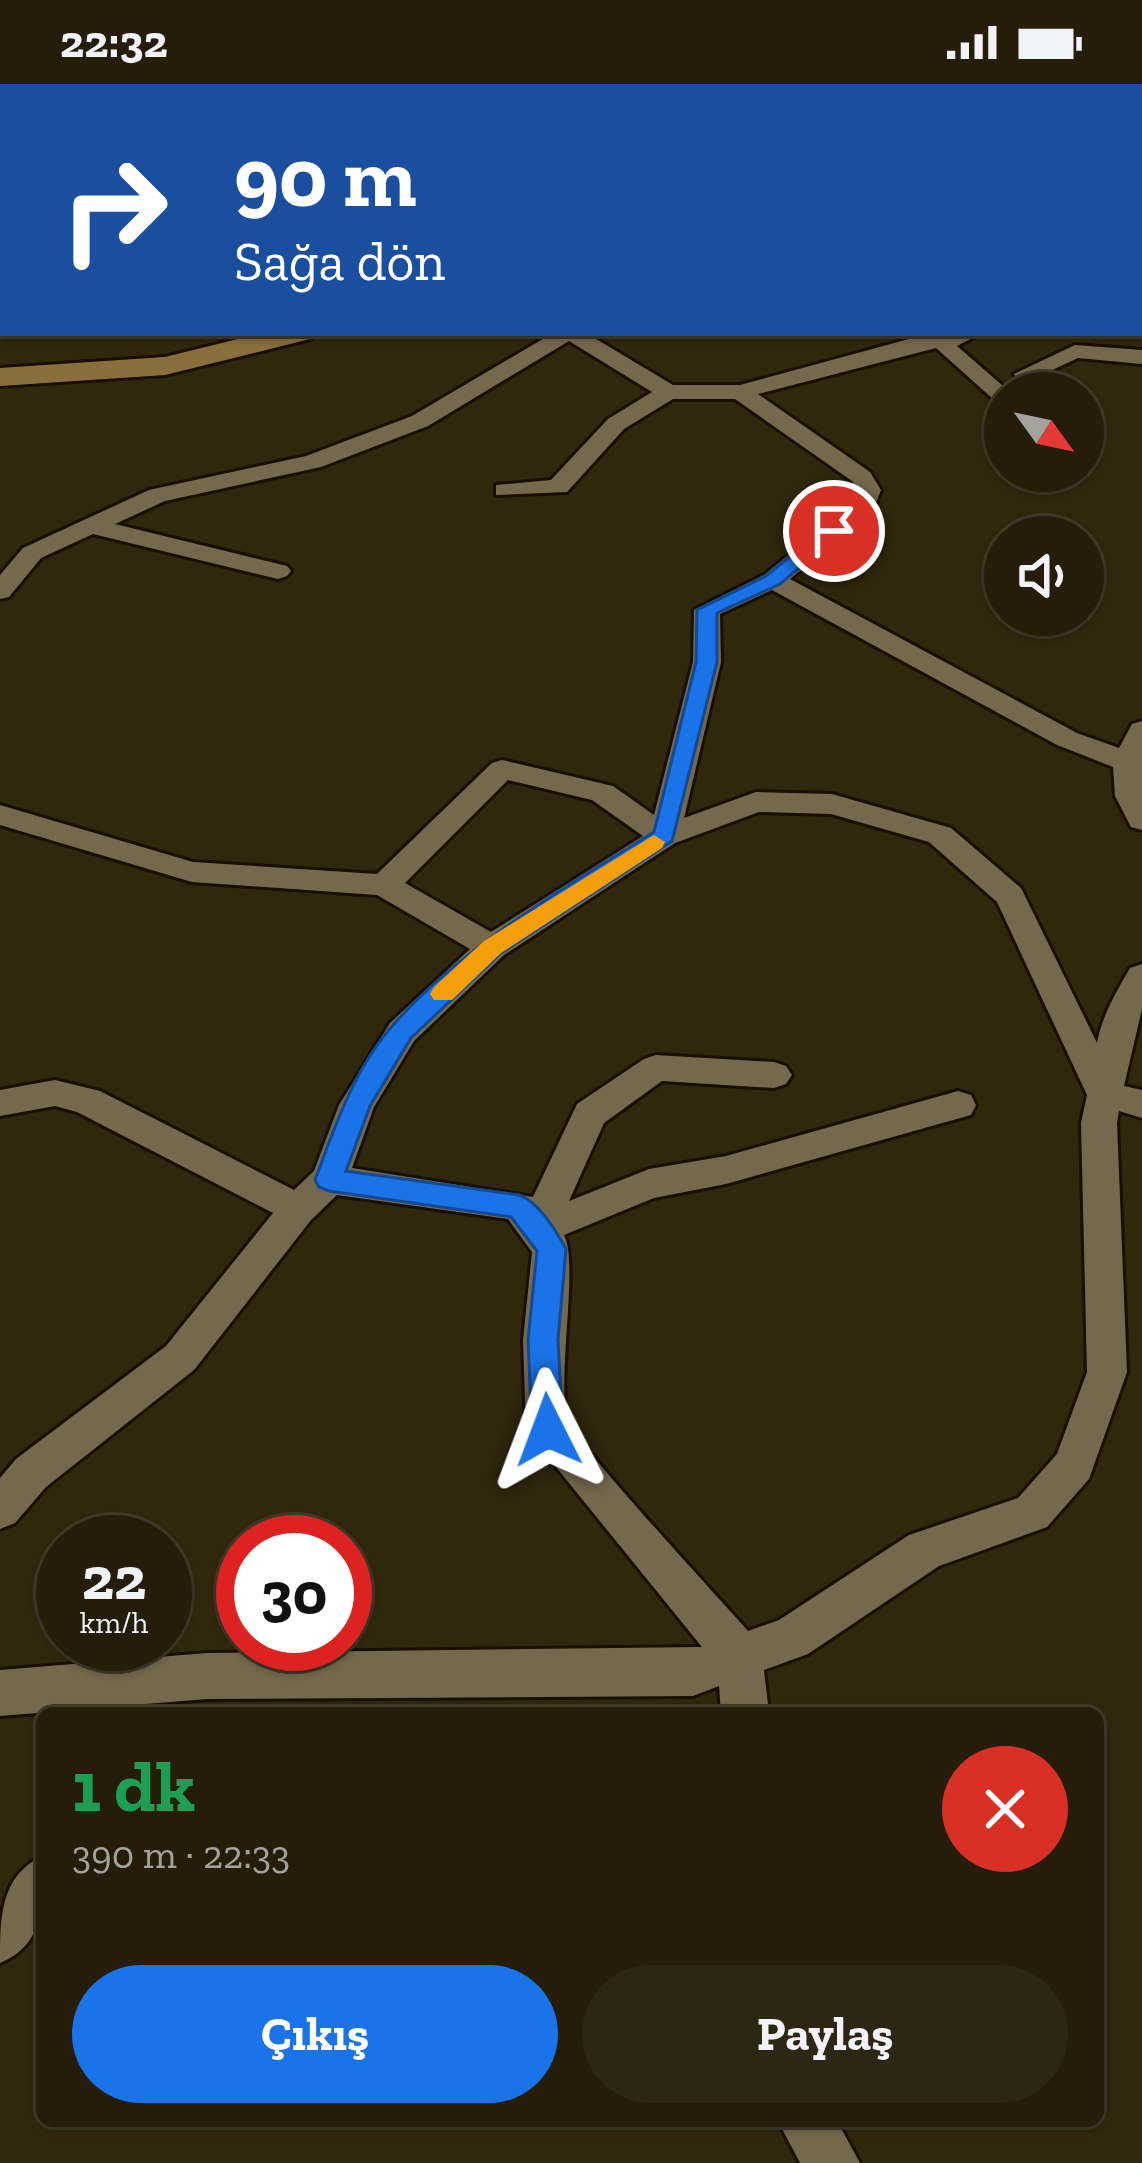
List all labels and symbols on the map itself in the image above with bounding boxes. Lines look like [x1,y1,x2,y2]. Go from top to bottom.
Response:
north arrow [984,372,1104,492]
pin [783,480,885,582]
position arrow [485,1367,611,1493]
speed limit sign: 30 [216,1515,372,1671]

